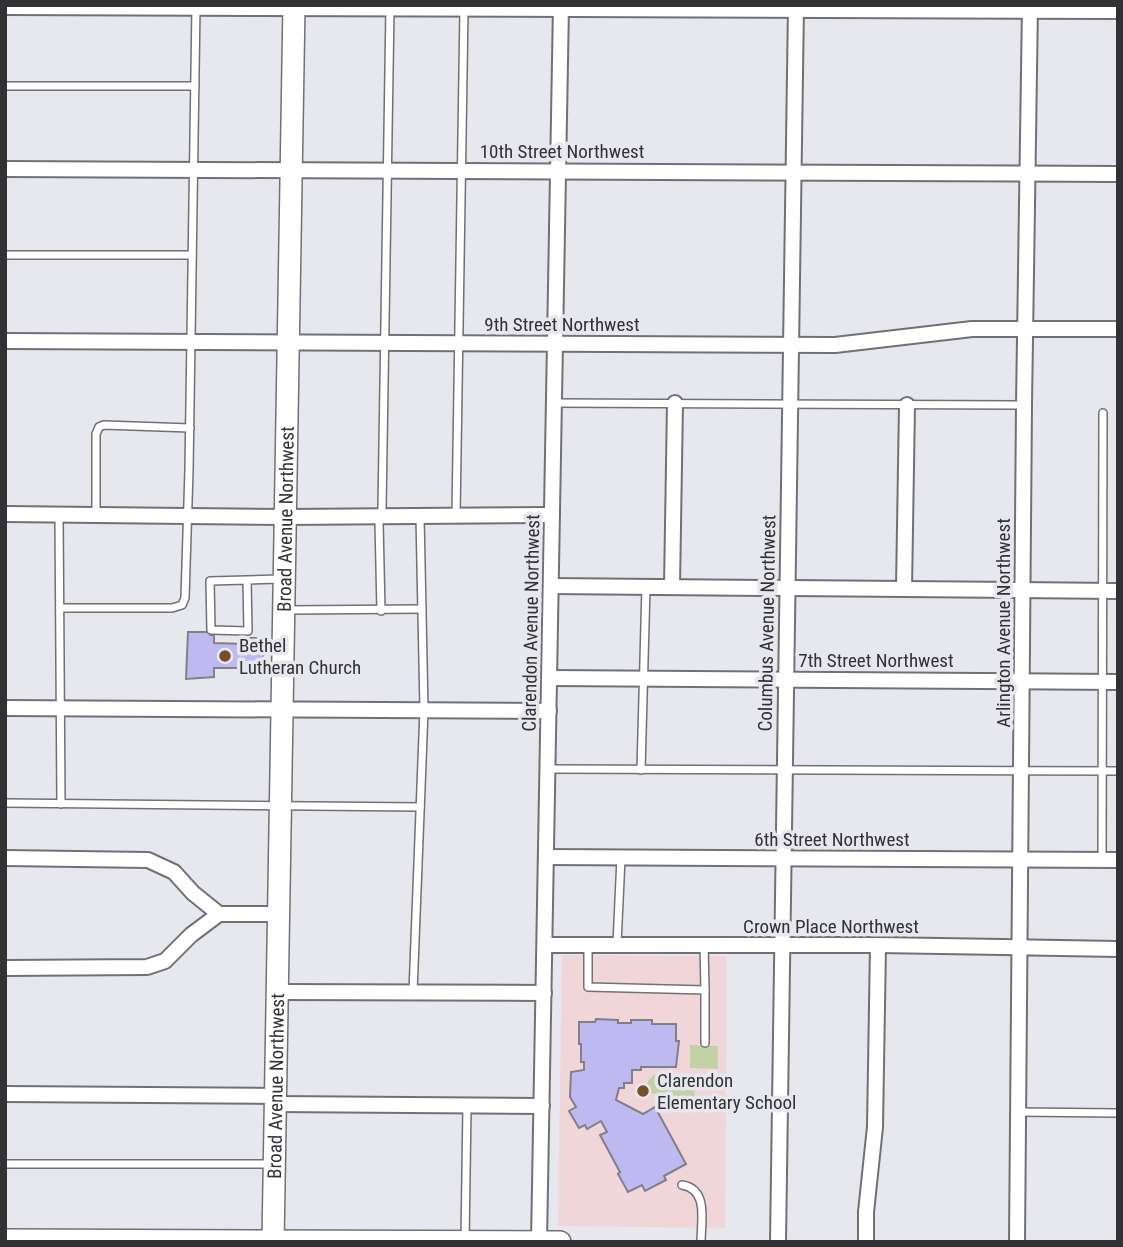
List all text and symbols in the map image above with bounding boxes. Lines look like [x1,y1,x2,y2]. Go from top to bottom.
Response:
street label: 10th Street Northwest [480,140,644,163]
street label: 9th Street Northwest [484,313,640,336]
street label: Broad Avenue Northwest [272,426,298,612]
street label: Clarendon Avenue Northwest [518,514,544,732]
street label: Columbus Avenue Northwest [754,514,780,732]
street label: Arlington Avenue Northwest [992,518,1015,728]
place label: Bethel Lutheran Church [239,634,361,679]
marker: Bethel Lutheran Church [217,648,233,664]
street label: 7th Street Northwest [798,649,954,672]
street label: 6th Street Northwest [754,828,910,851]
street label: Crown Place Northwest [743,915,919,938]
street label: Broad Avenue Northwest [263,993,289,1179]
place label: Clarendon Elementary School [657,1069,796,1114]
marker: Clarendon Elementary School [635,1083,651,1099]

